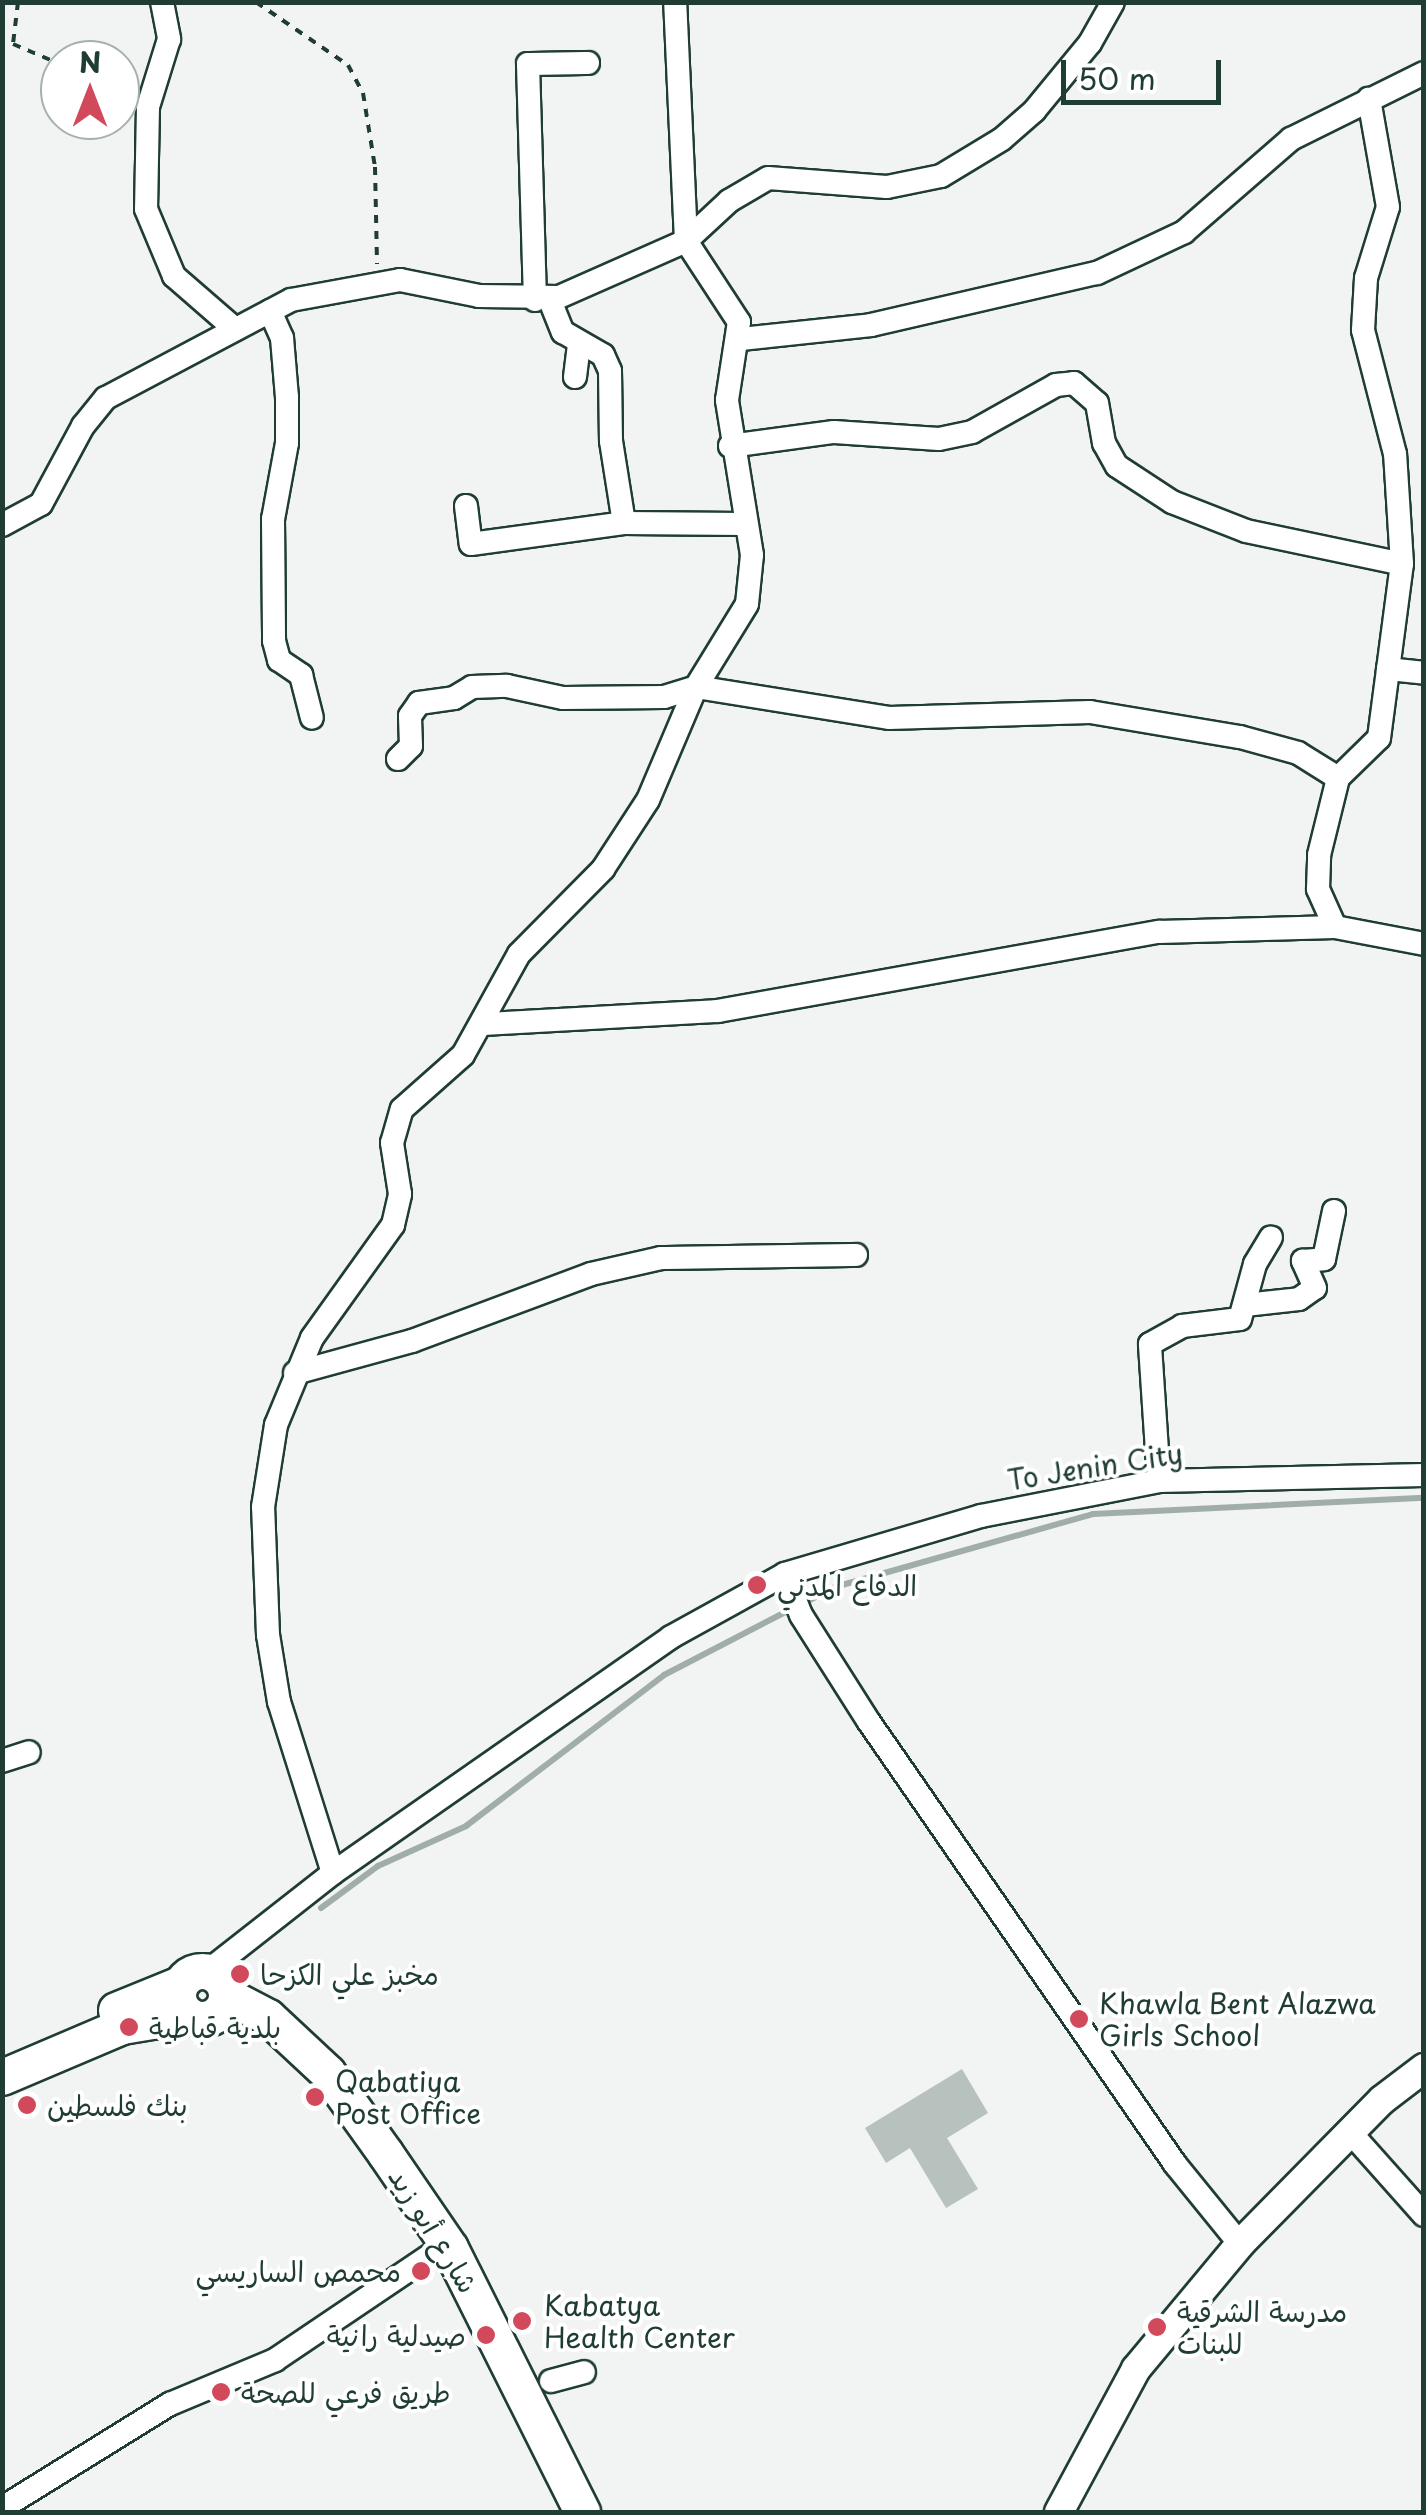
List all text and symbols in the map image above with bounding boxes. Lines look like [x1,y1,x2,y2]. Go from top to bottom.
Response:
north arrow [40,40,140,140]
text: N [79,40,101,83]
scale bar [1066,40,1226,102]
text: 50 m [1078,55,1156,100]
street label: To Jenin City [1004,1435,1186,1497]
place label: الدفاع المدني [777,1568,917,1602]
marker: الدفاع المدني [746,1574,768,1596]
place label: مخبز علي الكزحا [260,1957,439,1991]
marker: مخبز علي الكزحا [229,1963,251,1985]
place label: Khawla Bent Alazwa Girls School [1099,1986,1378,2052]
marker: Khawla Bent Alazwa Girls School [1068,2008,1090,2030]
place label: بلدية قباطية [149,2010,281,2044]
marker: بلدية قباطية [118,2016,140,2038]
place label: Qabatiya Post Office [335,2064,481,2130]
marker: Qabatiya Post Office [304,2086,326,2108]
place label: بنك فلسطين [47,2088,188,2122]
marker: بنك فلسطين [16,2094,38,2116]
street label: شارع أبو زيد [382,2161,486,2299]
place label: محمص الساريسي [196,2254,401,2288]
marker: محمص الساريسي [410,2260,432,2282]
place label: Kabatya Health Center [544,2288,737,2354]
place label: مدرسة الشرقية للبنات [1177,2294,1347,2360]
marker: Kabatya Health Center [509,2308,535,2334]
marker: مدرسة الشرقية للبنات [1146,2316,1168,2338]
place label: صيدلية رانية [327,2318,466,2352]
marker: صيدلية رانية [475,2324,497,2346]
place label: طريق فرعي للصحة [241,2375,451,2409]
marker: طريق فرعي للصحة [210,2381,232,2403]

